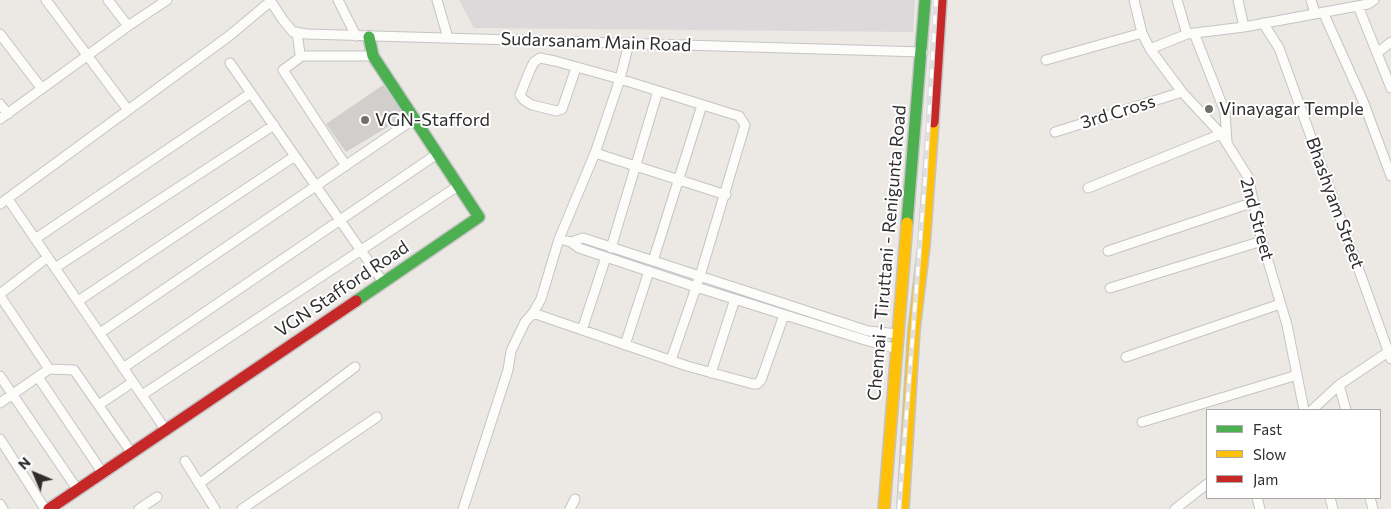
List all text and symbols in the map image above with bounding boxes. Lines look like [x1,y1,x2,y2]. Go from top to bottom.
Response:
street label: Sudarsanam Main Road [500,28,692,56]
street label: 3rd Cross [1078,90,1158,134]
place label: Vinayagar Temple [1219,98,1364,120]
marker: Vinayagar Temple [1203,103,1215,115]
street label: Chennai - Tiruttani - Renigunta Road [863,104,911,402]
place label: VGN-Stafford [375,109,490,131]
marker: VGN-Stafford [359,114,371,126]
street label: Bhashyam Street [1301,134,1369,272]
street label: 2nd Street [1236,175,1278,263]
street label: VGN Stafford Road [271,236,413,342]
legend [1206,409,1381,499]
text: Fast [1253,420,1282,438]
text: Slow [1253,445,1286,463]
north arrow [10,449,60,499]
text: N [14,453,34,473]
text: Jam [1253,470,1278,488]

